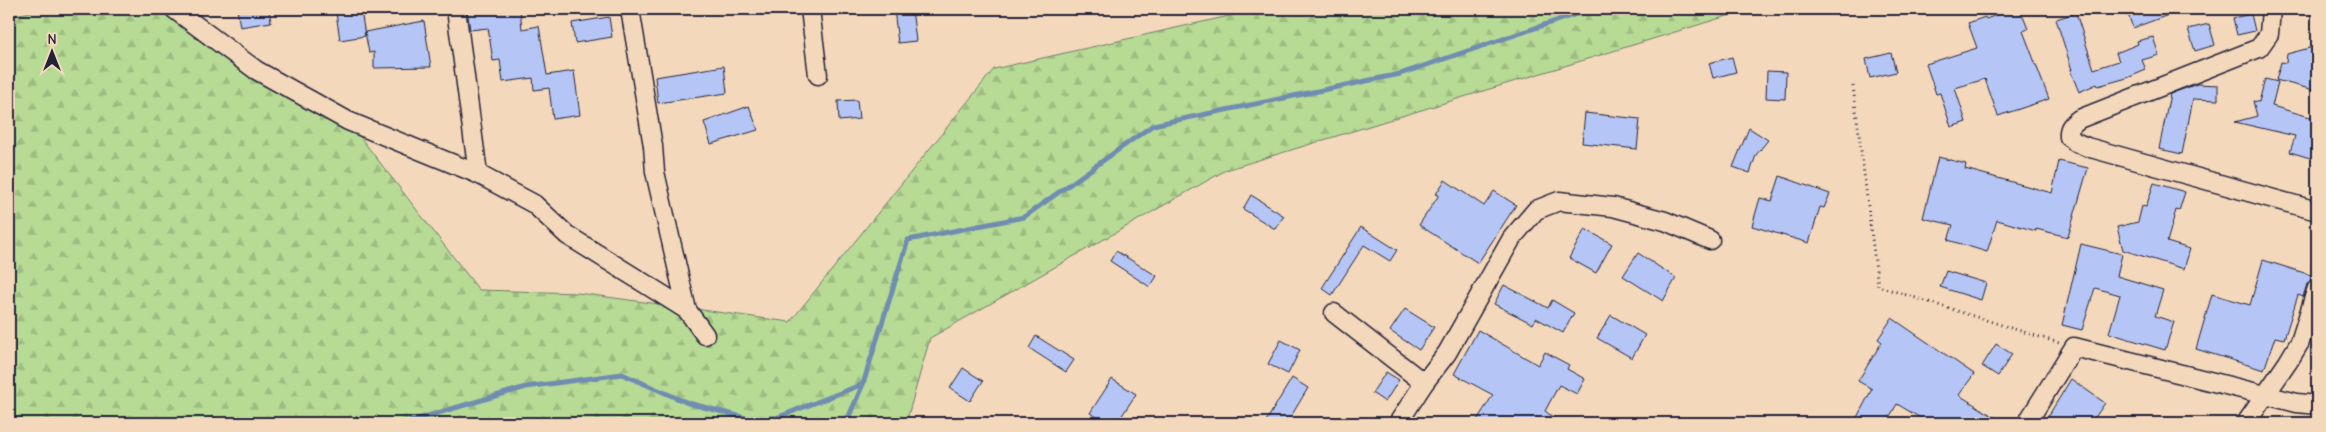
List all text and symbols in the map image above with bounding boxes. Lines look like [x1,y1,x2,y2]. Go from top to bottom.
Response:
north arrow [28,28,78,78]
text: N [47,31,57,48]

